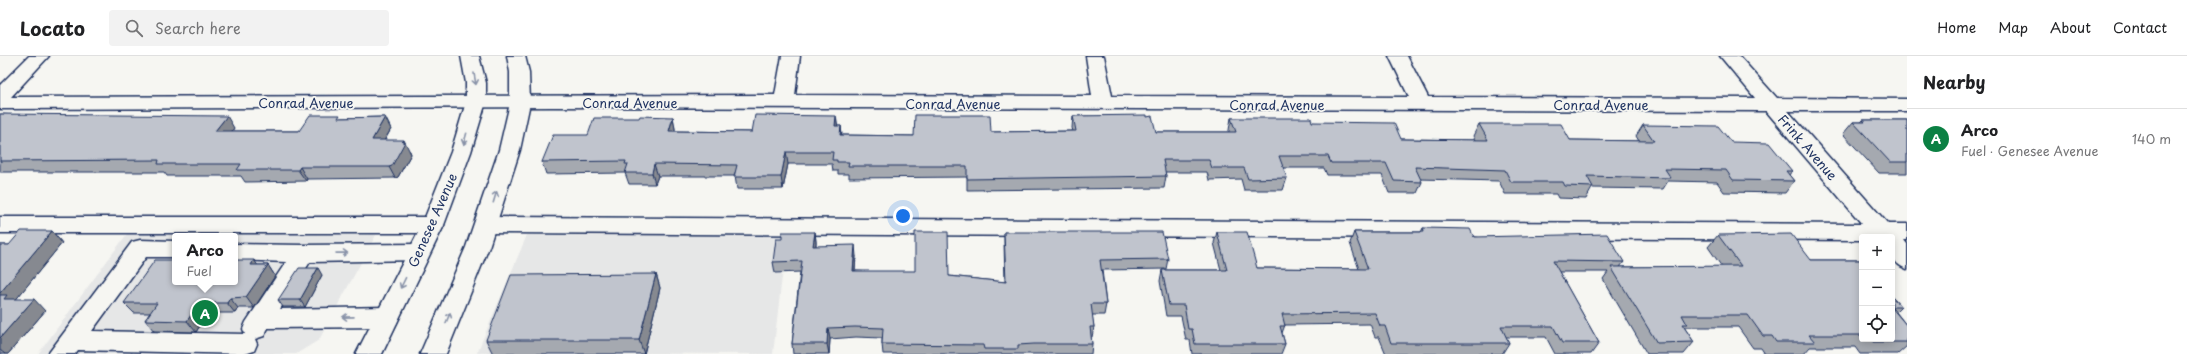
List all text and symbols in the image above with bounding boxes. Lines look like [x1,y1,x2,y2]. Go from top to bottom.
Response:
search box [109,10,389,46]
text: Locato [20,14,85,42]
text: Search here [155,16,241,39]
icon: search [123,17,145,39]
text: Home [1937,17,1976,38]
text: Map [1998,17,2028,38]
text: About [2050,17,2091,38]
text: Contact [2113,17,2167,38]
text: Nearby [1923,69,1985,95]
one-way arrow [471,72,479,85]
street label: Conrad Avenue [258,93,354,112]
street label: Conrad Avenue [582,93,678,112]
street label: Conrad Avenue [905,94,1001,113]
street label: Conrad Avenue [1229,95,1325,114]
street label: Conrad Avenue [1553,95,1649,114]
street label: Frink Avenue [1774,110,1842,184]
text: Arco [1961,118,1998,141]
text: A [1931,129,1941,148]
text: 140 m [2132,129,2171,148]
one-way arrow [461,132,468,145]
text: Fuel · Genesee Avenue [1961,141,2098,160]
street label: Genesee Avenue [403,170,461,270]
one-way arrow [492,191,499,204]
your location [893,206,913,226]
popup [172,233,238,285]
map controls [1859,234,1895,342]
button: + [1859,234,1895,270]
text: Arco [186,238,224,261]
one-way arrow [335,250,348,257]
text: Fuel [186,261,212,280]
button: − [1859,270,1895,306]
one-way arrow [399,277,407,289]
pin: A [192,298,218,328]
button: locate [1859,306,1895,342]
one-way arrow [445,313,453,325]
one-way arrow [342,314,355,321]

